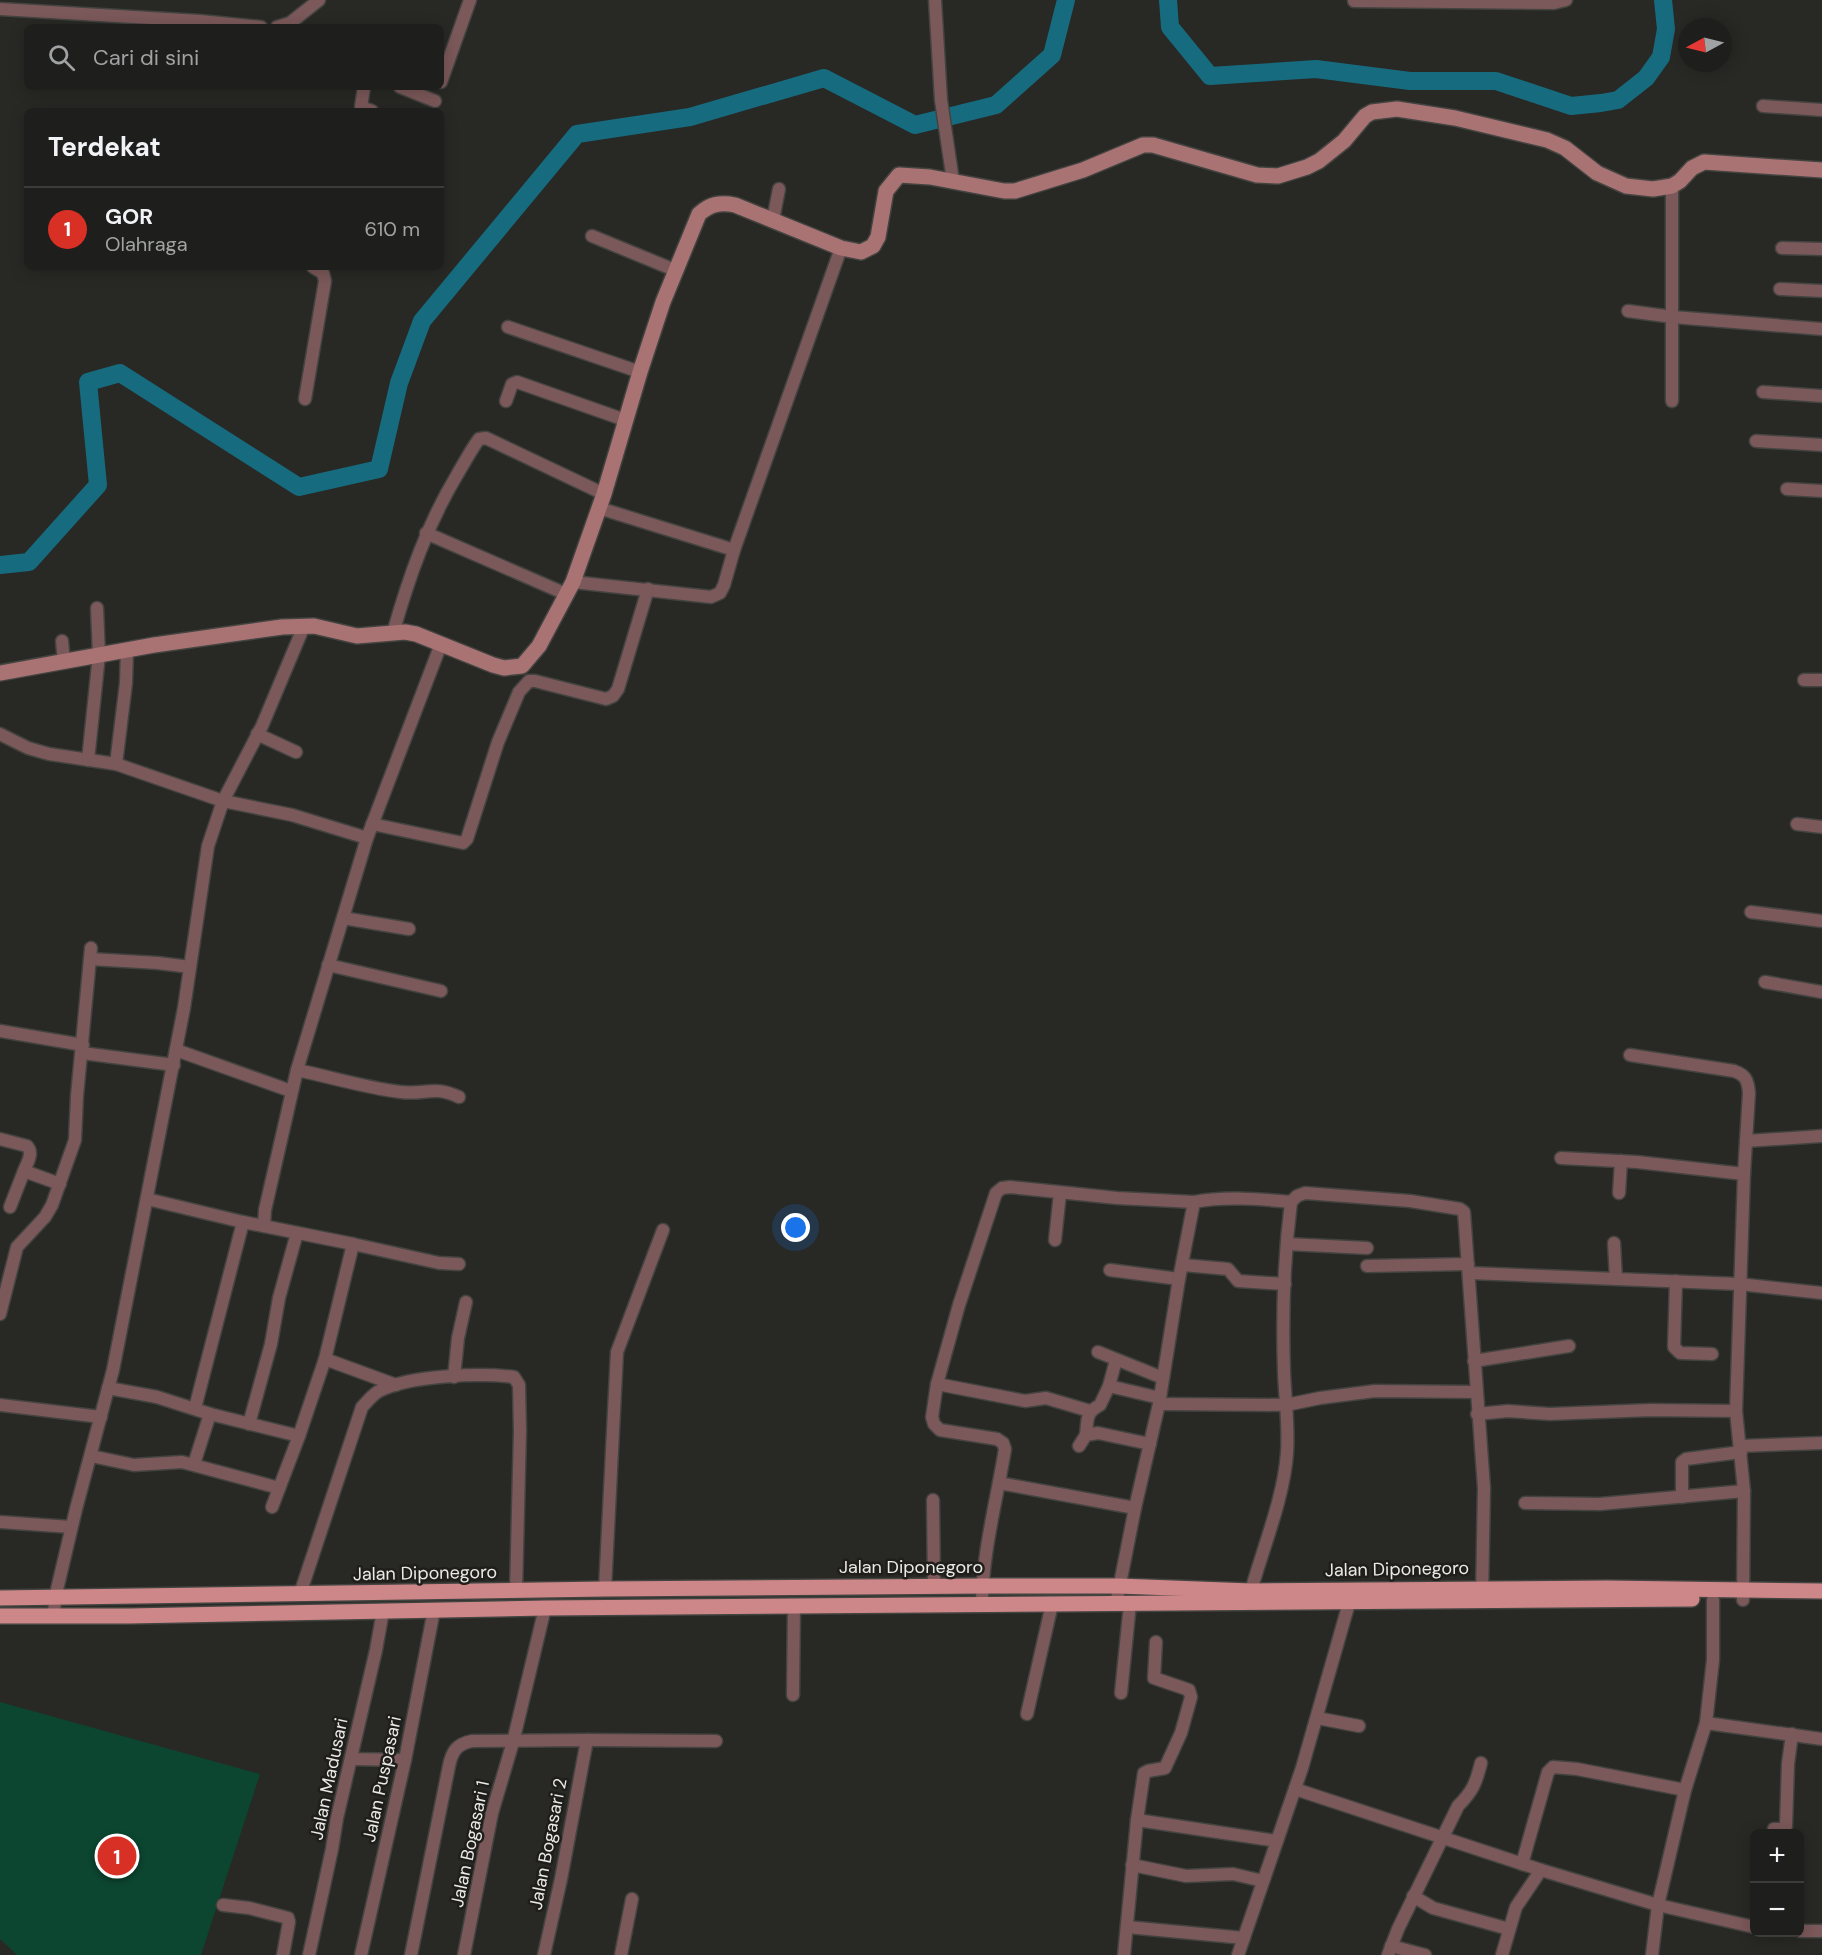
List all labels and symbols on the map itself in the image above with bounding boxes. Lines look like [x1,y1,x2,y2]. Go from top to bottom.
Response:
north arrow [1678,18,1732,72]
your location [781,1213,810,1242]
street label: Jalan Diponegoro [839,1555,983,1579]
street label: Jalan Diponegoro [1325,1556,1469,1582]
street label: Jalan Diponegoro [353,1560,497,1586]
street label: Jalan Puspasari [357,1714,407,1844]
street label: Jalan Madusari [304,1716,354,1842]
street label: Jalan Bogasari 2 [523,1776,573,1912]
street label: Jalan Bogasari 1 [445,1778,495,1910]
pin: 1 [98,1834,136,1878]

